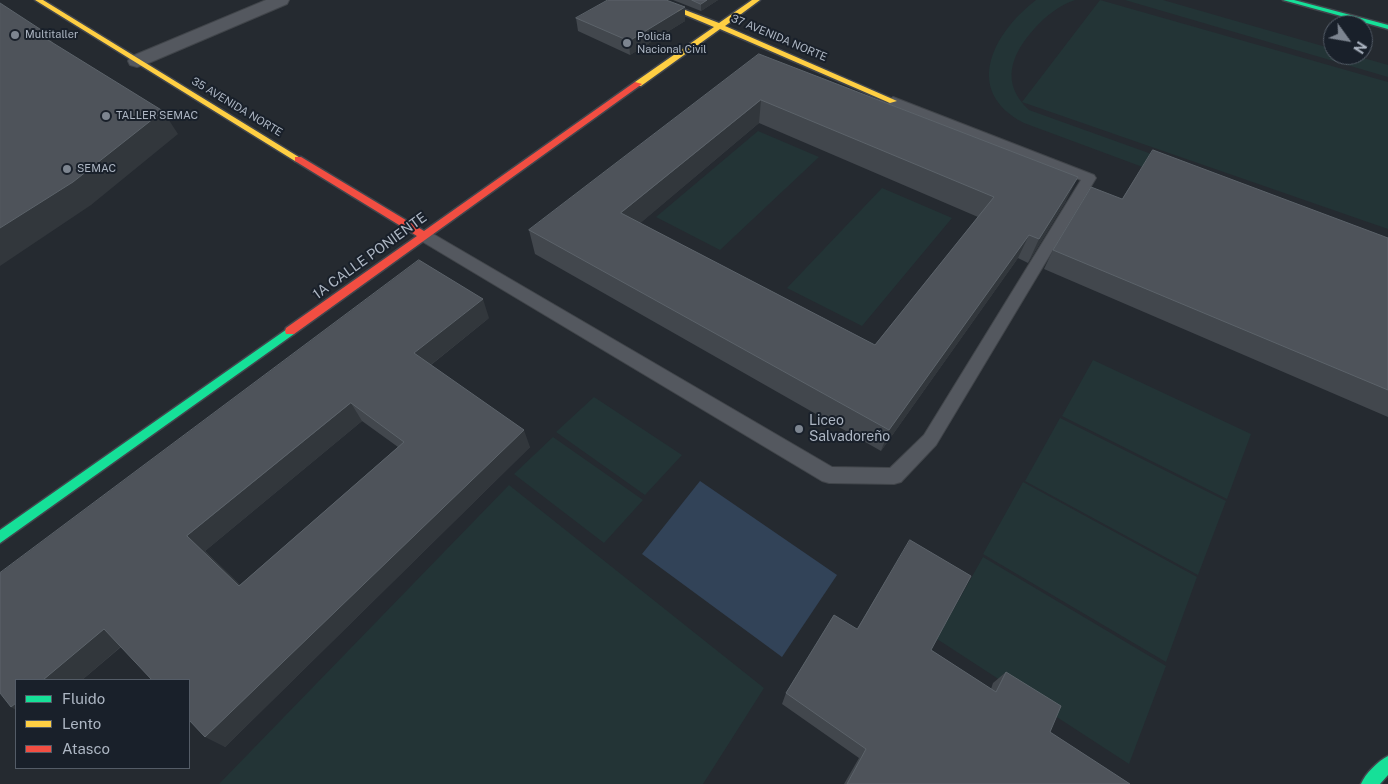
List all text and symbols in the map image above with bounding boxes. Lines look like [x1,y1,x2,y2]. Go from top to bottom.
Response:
street label: 37 AVENIDA NORTE [729,12,829,64]
north arrow [1323,15,1373,65]
place label: Multitaller [25,28,78,42]
marker: Multitaller [9,29,21,41]
place label: Policía Nacional Civil [637,30,707,56]
marker: Policía Nacional Civil [621,37,633,49]
text: N [1350,39,1370,56]
street label: 35 AVENIDA NORTE [189,75,285,139]
place label: TALLER SEMAC [116,109,198,123]
marker: TALLER SEMAC [100,110,112,122]
place label: SEMAC [77,162,116,176]
marker: SEMAC [61,163,73,175]
street label: 1A CALLE PONIENTE [310,209,430,303]
place label: Liceo Salvadoreño [809,413,890,446]
marker: Liceo Salvadoreño [793,423,805,435]
legend [15,679,190,769]
text: Fluido [62,690,105,707]
text: Lento [62,715,101,732]
text: Atasco [62,740,110,757]

